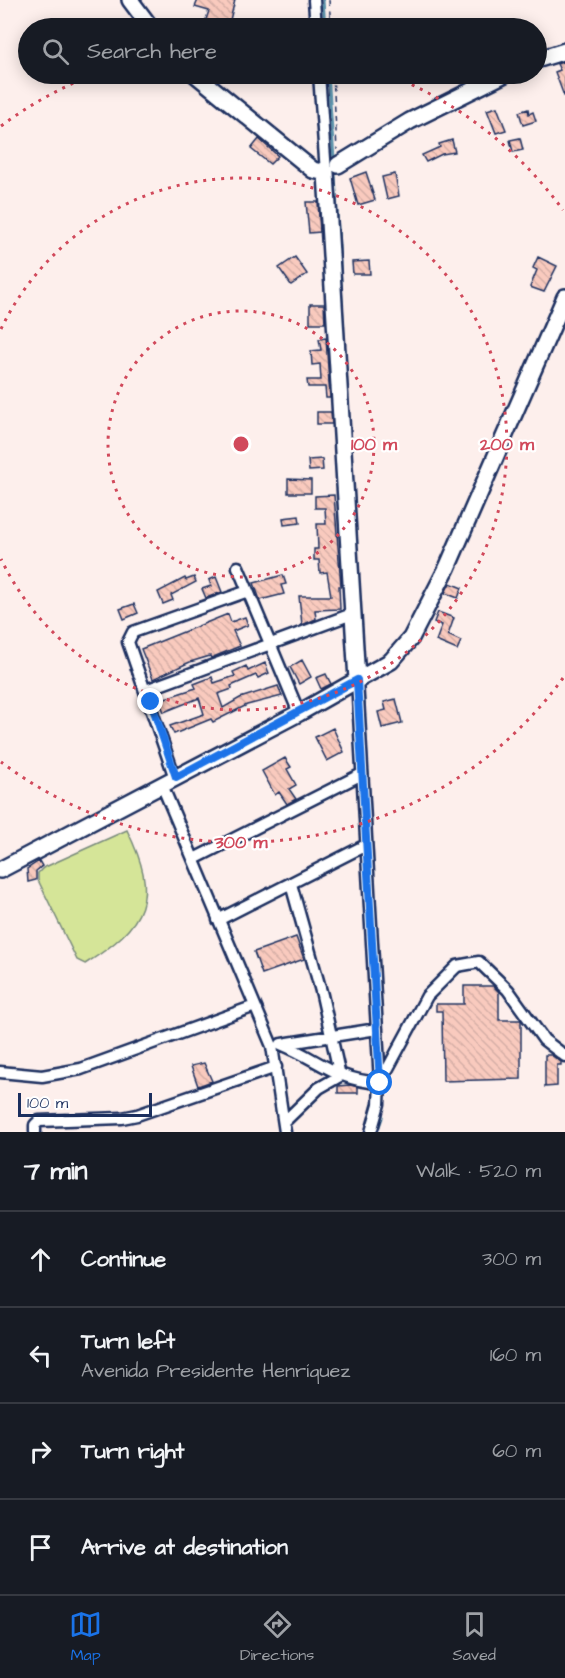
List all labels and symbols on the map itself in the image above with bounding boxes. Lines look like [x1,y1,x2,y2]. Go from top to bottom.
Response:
text: 100 m [351,432,398,457]
text: 200 m [479,432,535,457]
centre of rings [231,434,251,454]
route end [137,688,163,714]
text: 300 m [213,830,269,855]
route start [366,1069,392,1095]
scale bar [18,1090,152,1118]

